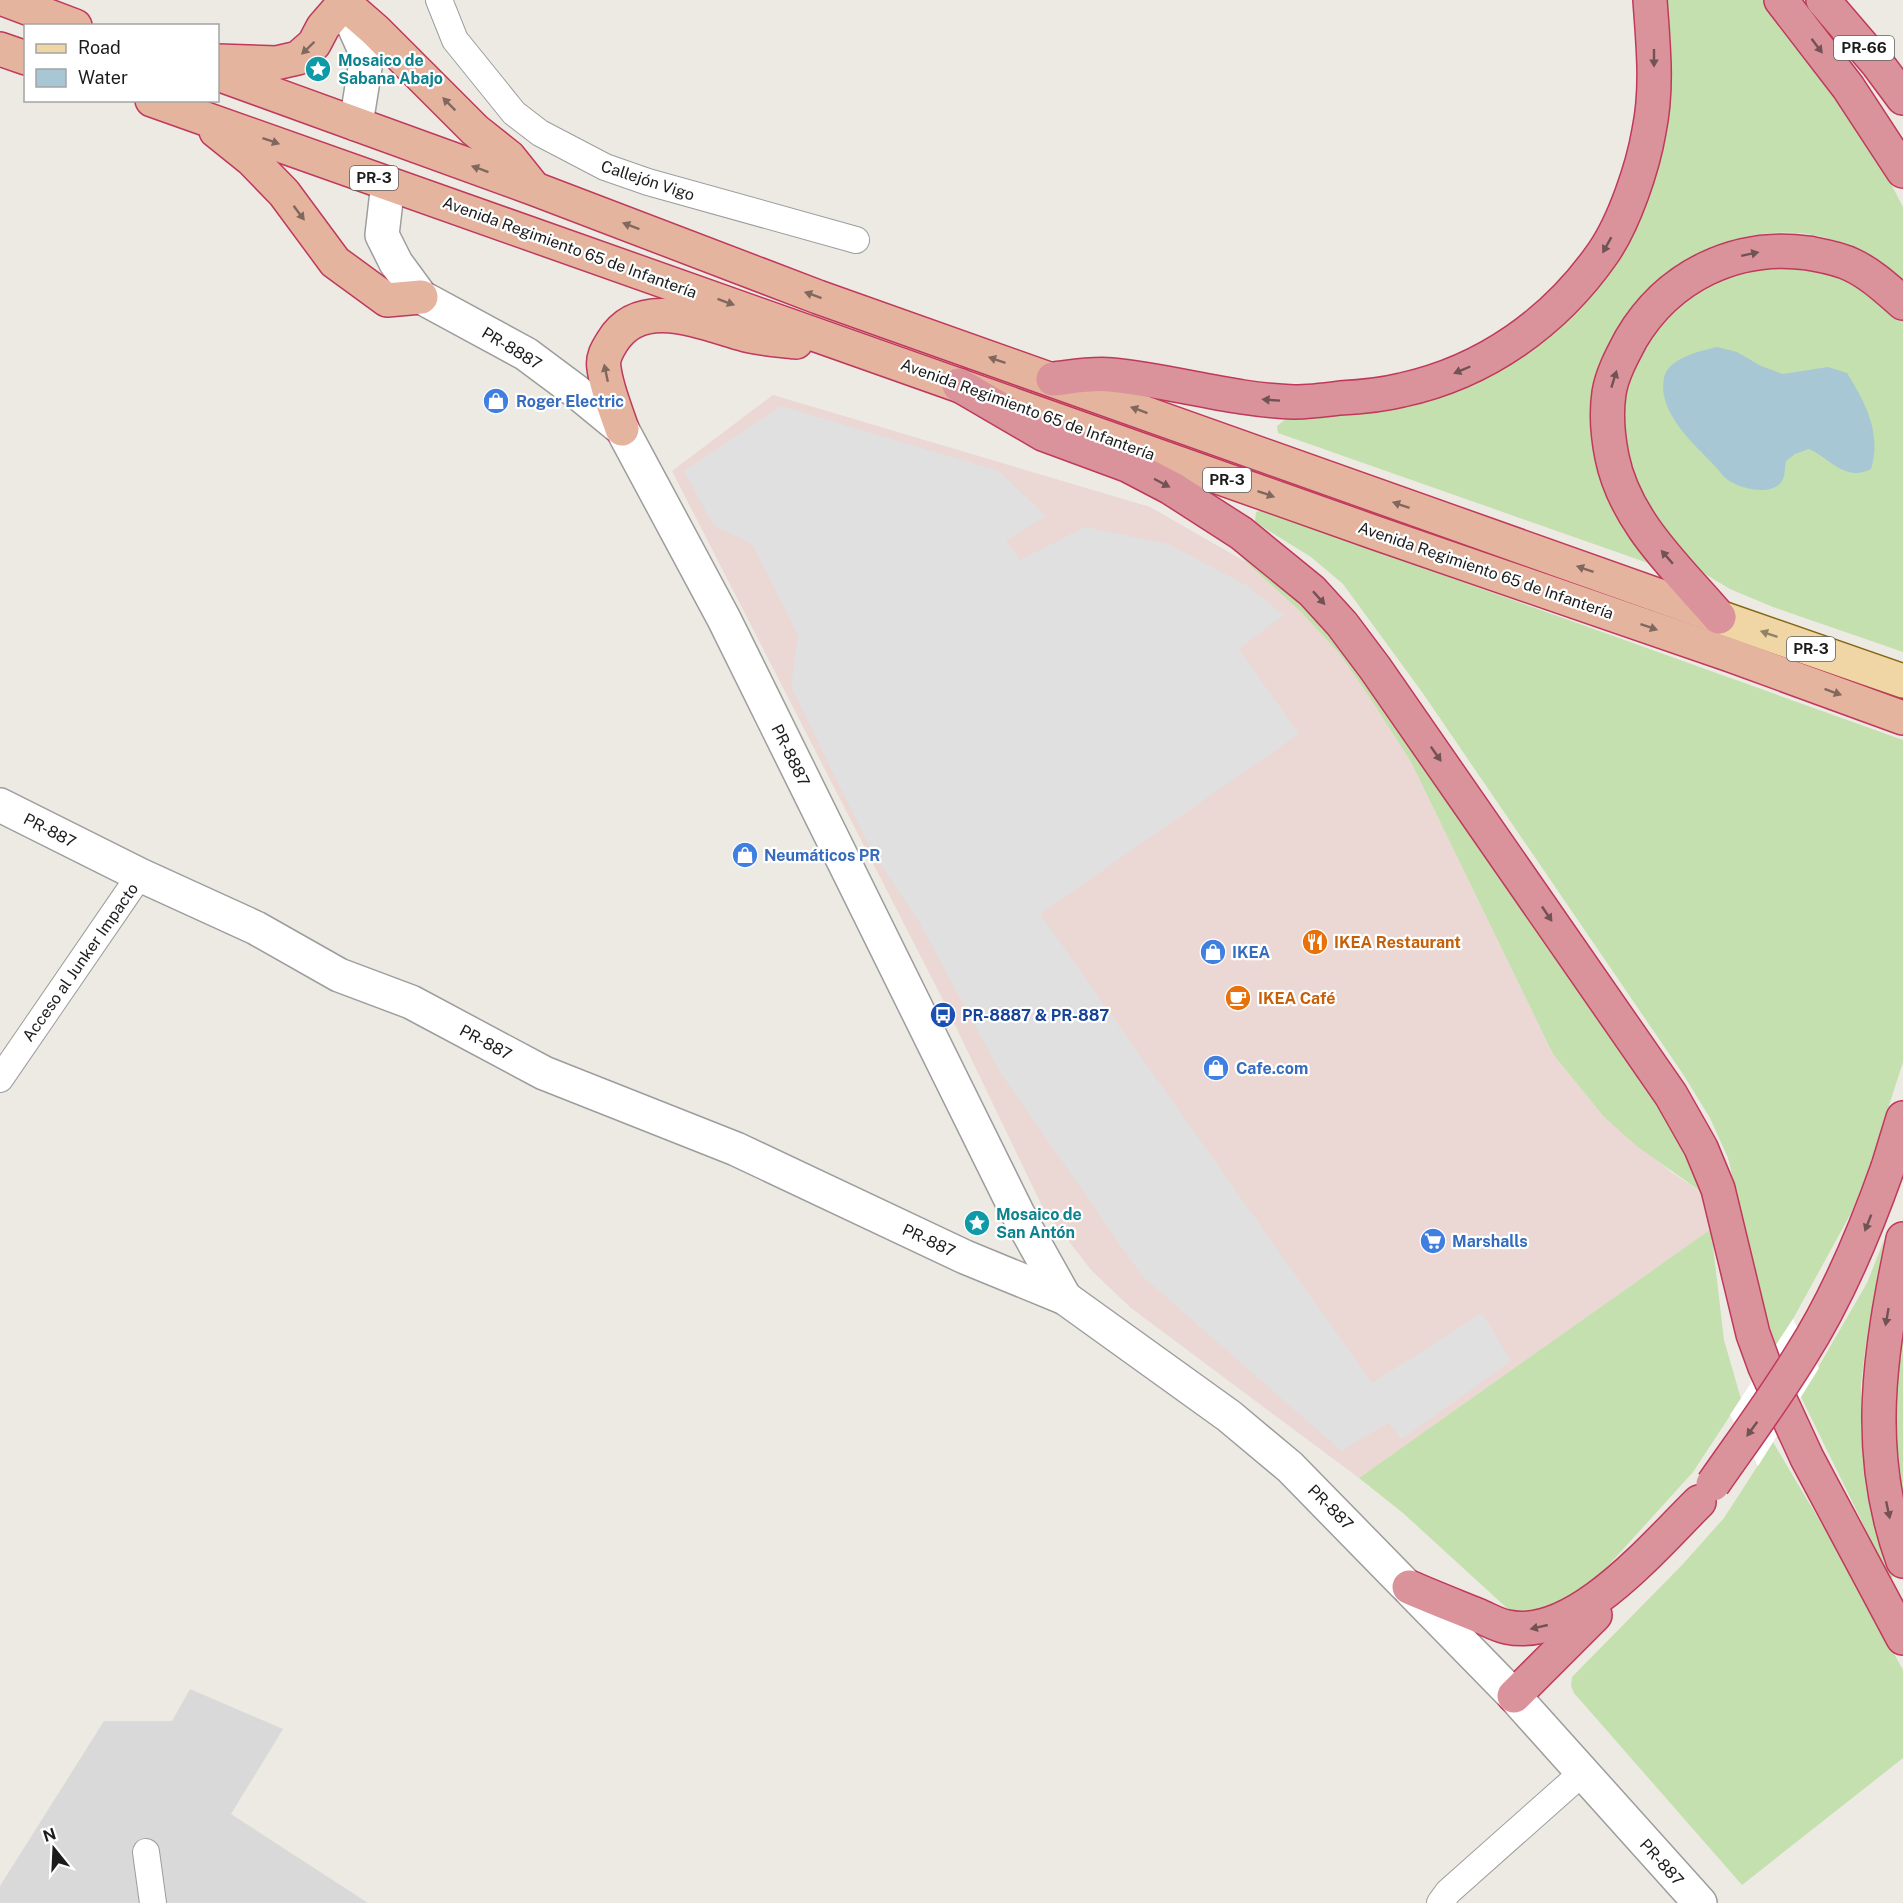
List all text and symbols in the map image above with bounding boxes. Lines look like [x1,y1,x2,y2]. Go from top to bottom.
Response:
legend [24,24,219,102]
road number: PR-66 [1834,36,1894,60]
text: Road [78,37,121,58]
one-way arrow [1811,38,1823,54]
one-way arrow [302,41,316,55]
one-way arrow [1649,49,1659,68]
place label: Mosaico de Sabana Abajo [338,51,443,88]
place icon: Mosaico de Sabana Abajo [303,54,333,84]
text: Water [78,67,128,88]
one-way arrow [443,97,457,111]
one-way arrow [262,137,280,147]
street label: Callejón Vigo [599,156,697,205]
one-way arrow [471,164,489,174]
road number: PR-3 [350,166,398,190]
street label: Avenida Regimiento 65 de Infantería [440,193,699,302]
one-way arrow [292,205,304,220]
one-way arrow [622,221,640,230]
one-way arrow [1602,237,1612,254]
one-way arrow [1741,249,1760,258]
one-way arrow [804,290,822,300]
one-way arrow [717,298,735,308]
street label: PR-8887 [478,323,545,374]
one-way arrow [988,354,1006,364]
street label: Avenida Regimiento 65 de Infantería [898,355,1157,464]
one-way arrow [601,363,610,382]
one-way arrow [1452,365,1470,375]
one-way arrow [1609,370,1619,388]
shop icon: Roger Electric [481,386,511,416]
place label: Roger Electric [516,392,624,411]
one-way arrow [1261,395,1280,405]
one-way arrow [1130,405,1148,415]
road number: PR-3 [1203,468,1251,492]
one-way arrow [1154,478,1171,488]
one-way arrow [1257,489,1275,499]
one-way arrow [1392,499,1410,509]
street label: Avenida Regimiento 65 de Infantería [1356,518,1616,623]
one-way arrow [1661,549,1674,565]
one-way arrow [1576,564,1594,574]
one-way arrow [1312,591,1326,606]
one-way arrow [1640,622,1658,632]
one-way arrow [1759,629,1777,639]
road number: PR-3 [1787,637,1835,661]
one-way arrow [1824,688,1842,698]
street label: PR-8887 [767,721,814,789]
one-way arrow [1430,746,1442,762]
street label: PR-887 [20,809,79,852]
shop icon: Neumáticos PR [730,840,760,870]
place label: Neumáticos PR [764,846,880,865]
street label: Acceso al Junker Impacto [19,880,142,1045]
one-way arrow [1541,906,1553,922]
restaurant icon: IKEA Restaurant [1300,927,1330,957]
place label: IKEA Restaurant [1334,933,1461,952]
shop icon: IKEA [1198,937,1228,967]
place label: IKEA [1232,943,1271,962]
cafe icon: IKEA Café [1223,983,1253,1013]
place label: IKEA Café [1258,989,1336,1008]
bus stop icon: PR-8887 & PR-887 [928,1000,958,1030]
place label: PR-8887 & PR-887 [962,1006,1109,1025]
street label: PR-887 [456,1021,515,1064]
shop icon: Cafe.com [1201,1053,1231,1083]
place label: Cafe.com [1236,1059,1308,1078]
place label: Mosaico de San Antón [996,1205,1082,1242]
place icon: Mosaico de San Antón [962,1208,992,1238]
one-way arrow [1863,1214,1873,1232]
street label: PR-887 [899,1220,958,1261]
supermarket icon: Marshalls [1418,1226,1448,1256]
place label: Marshalls [1452,1232,1528,1251]
one-way arrow [1883,1307,1892,1326]
one-way arrow [1746,1420,1758,1436]
street label: PR-887 [1304,1481,1357,1534]
one-way arrow [1884,1501,1894,1520]
one-way arrow [1530,1623,1549,1633]
north arrow [24,1819,84,1879]
text: N [41,1824,58,1846]
street label: PR-887 [1636,1835,1688,1890]

